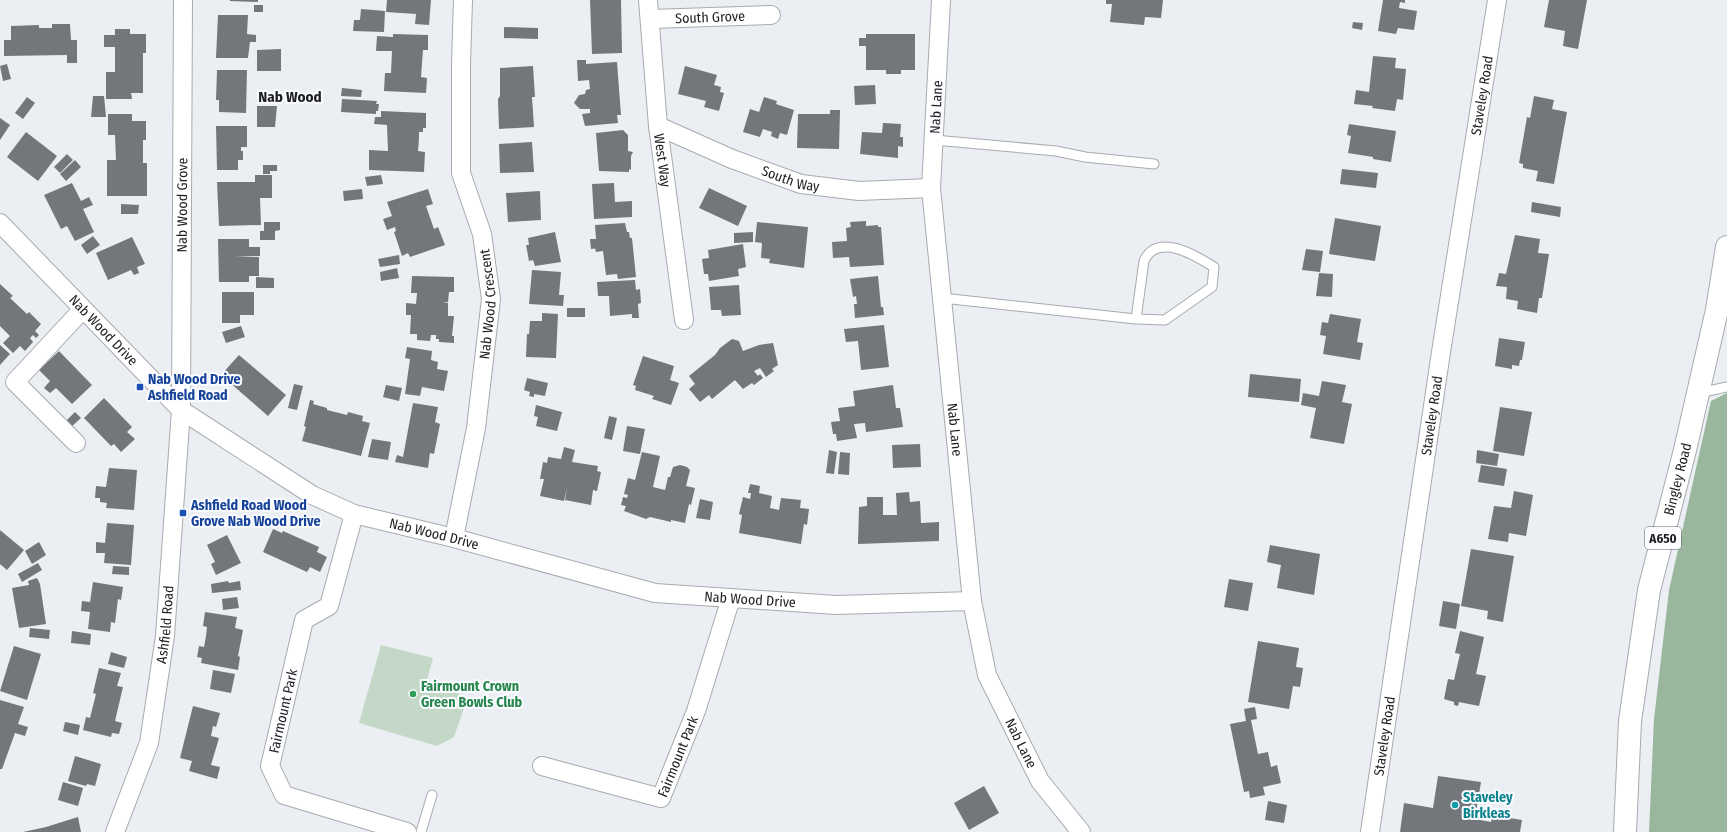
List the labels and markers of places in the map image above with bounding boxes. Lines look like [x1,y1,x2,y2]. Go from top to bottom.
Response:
place label: Nab Wood Drive Ashfield Road [147,371,241,404]
marker: Nab Wood Drive Ashfield Road [135,382,145,392]
place label: Ashfield Road Wood Grove Nab Wood Drive [190,497,321,530]
marker: Ashfield Road Wood Grove Nab Wood Drive [178,508,188,518]
place label: Fairmount Crown Green Bowls Club [421,678,523,711]
marker: Fairmount Crown Green Bowls Club [408,689,418,699]
place label: Staveley Birkleas [1463,789,1513,822]
marker: Staveley Birkleas [1450,800,1460,810]

